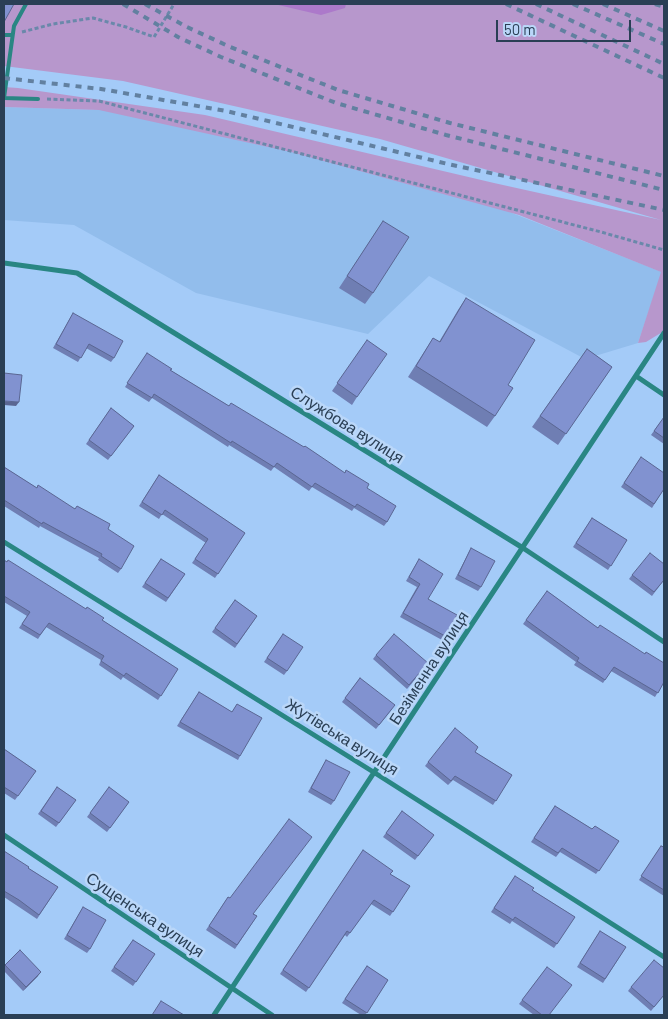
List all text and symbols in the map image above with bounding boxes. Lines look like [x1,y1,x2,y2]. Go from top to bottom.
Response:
scale bar [498,10,633,42]
text: 50 m [504,20,536,38]
street label: Службова вулиця [287,382,407,468]
street label: Безіменна вулиця [385,608,473,728]
street label: Жутівська вулиця [282,695,402,779]
street label: Сущенська вулиця [82,868,208,962]

